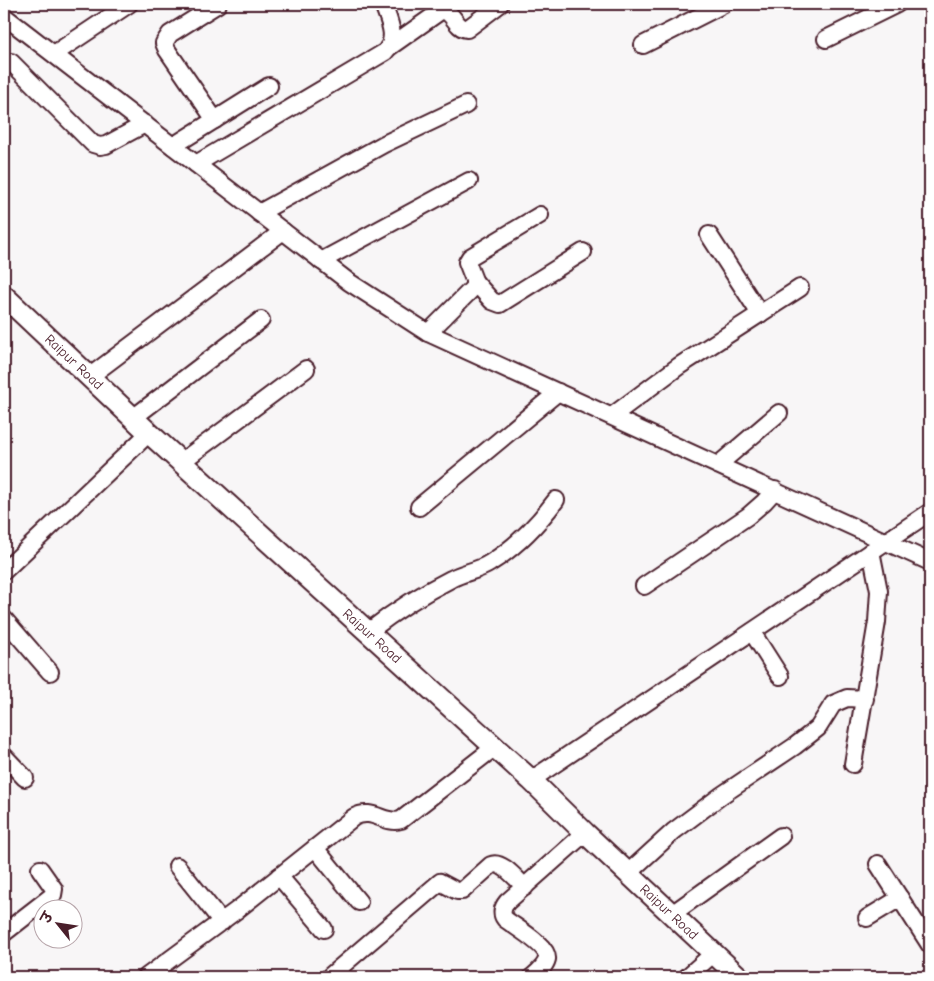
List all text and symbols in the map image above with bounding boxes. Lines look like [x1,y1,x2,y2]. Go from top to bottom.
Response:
street label: Raipur Road [41,331,107,393]
street label: Raipur Road [339,605,405,667]
street label: Raipur Road [636,881,702,943]
north arrow [32,898,82,948]
text: उ [36,908,58,928]

